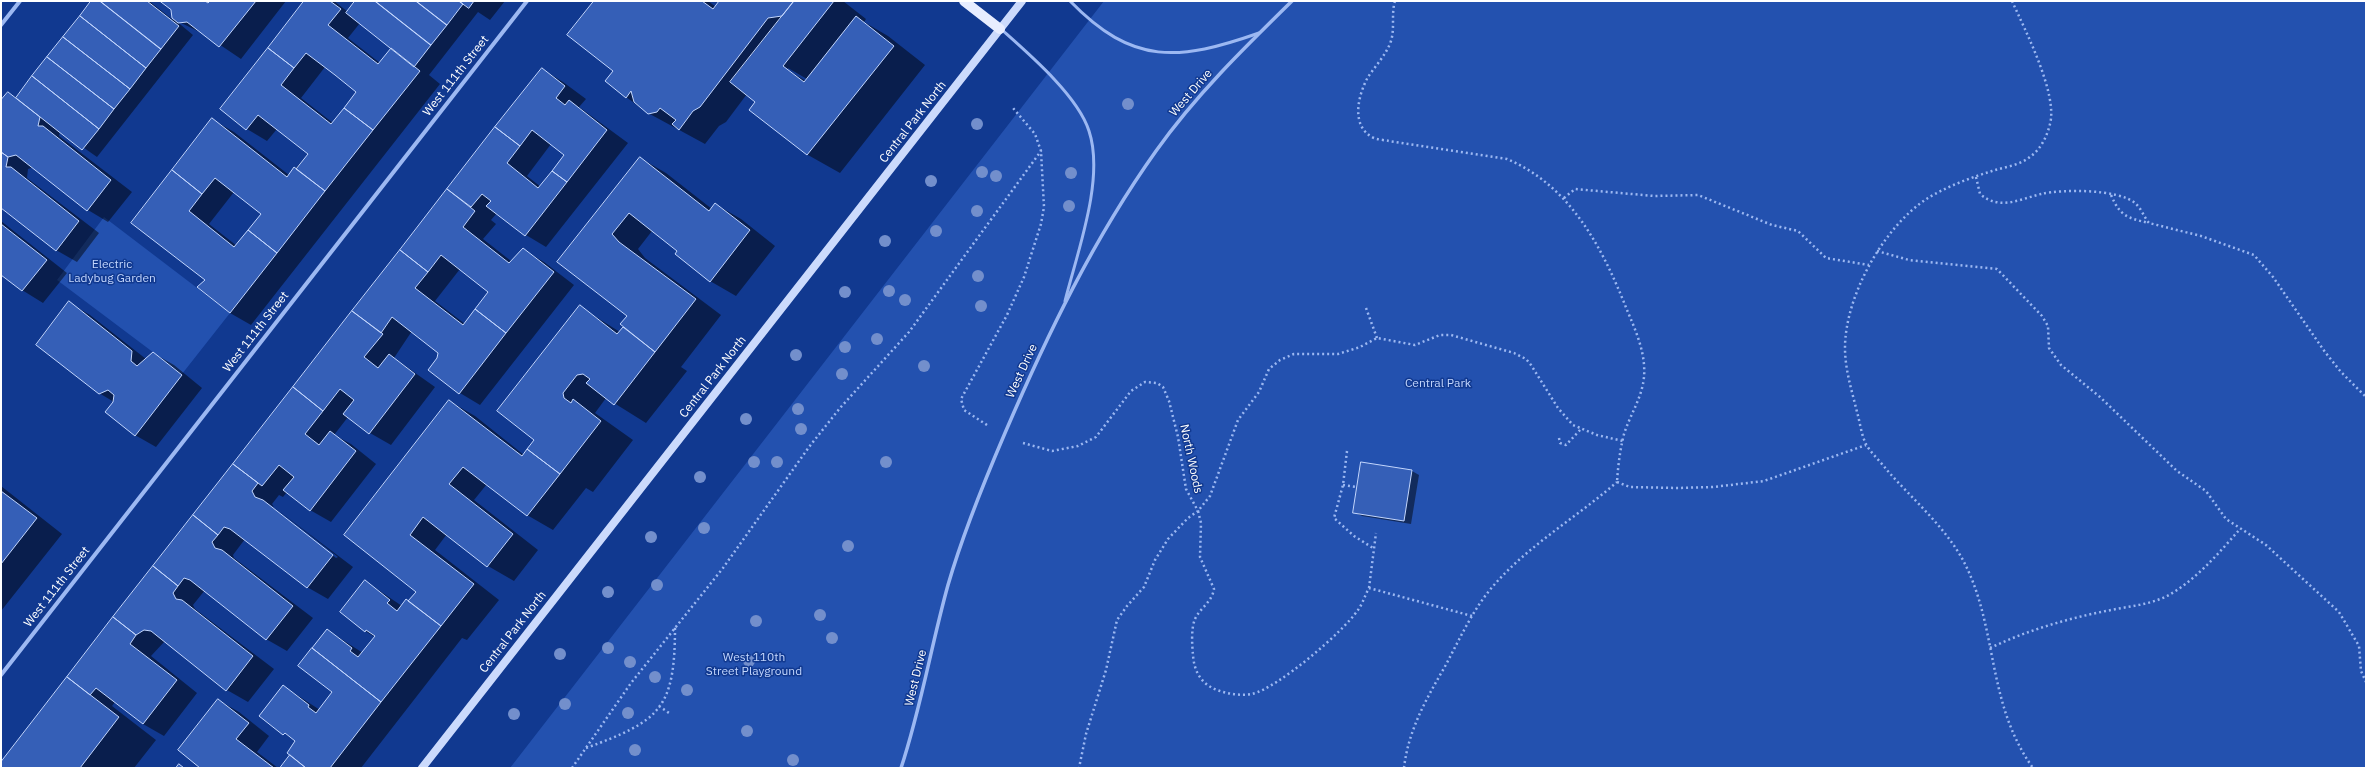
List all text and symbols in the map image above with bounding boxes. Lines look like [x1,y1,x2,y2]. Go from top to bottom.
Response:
street label: West 111th Street [420,33,492,119]
street label: West Drive [1167,66,1215,120]
street label: Central Park North [877,78,949,166]
park label: Electric Ladybug Garden [68,258,156,286]
street label: West 111th Street [220,289,292,375]
street label: Central Park North [677,333,749,421]
street label: West Drive [1003,342,1041,400]
park label: Central Park [1405,377,1471,391]
street label: North Woods [1177,423,1205,495]
street label: West 111th Street [21,544,93,630]
street label: Central Park North [477,588,549,676]
street label: West Drive [902,648,930,708]
park label: West 110th Street Playground [706,651,802,679]

